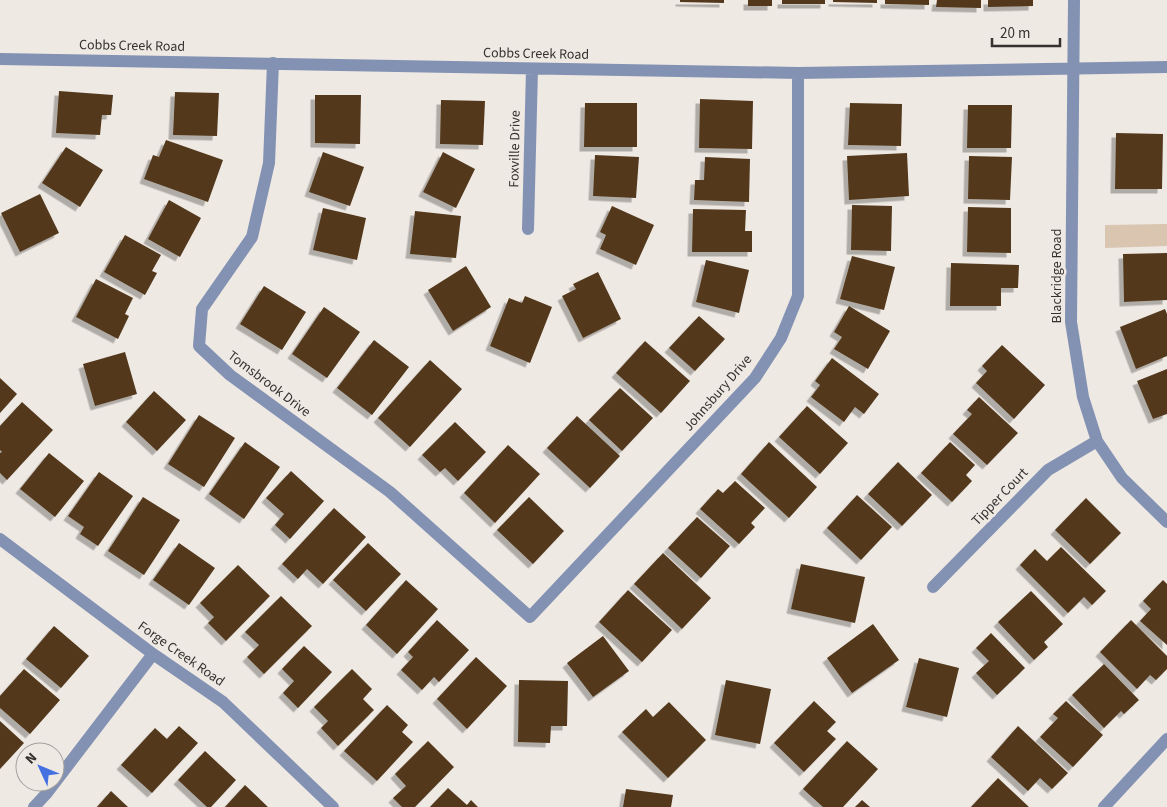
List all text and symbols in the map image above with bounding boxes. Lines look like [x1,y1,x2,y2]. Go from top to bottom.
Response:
scale bar [992,15,1060,47]
text: 20 m [1000,23,1030,44]
street label: Cobbs Creek Road [79,35,185,57]
street label: Cobbs Creek Road [483,43,589,65]
street label: Foxville Drive [504,110,526,188]
street label: Blackridge Road [1047,229,1067,323]
street label: Tomsbrook Drive [223,346,315,422]
street label: Johnsbury Drive [679,350,757,436]
street label: Tipper Court [967,463,1033,531]
street label: Forge Creek Road [133,617,229,691]
north arrow [15,742,65,792]
text: N [21,748,42,769]

